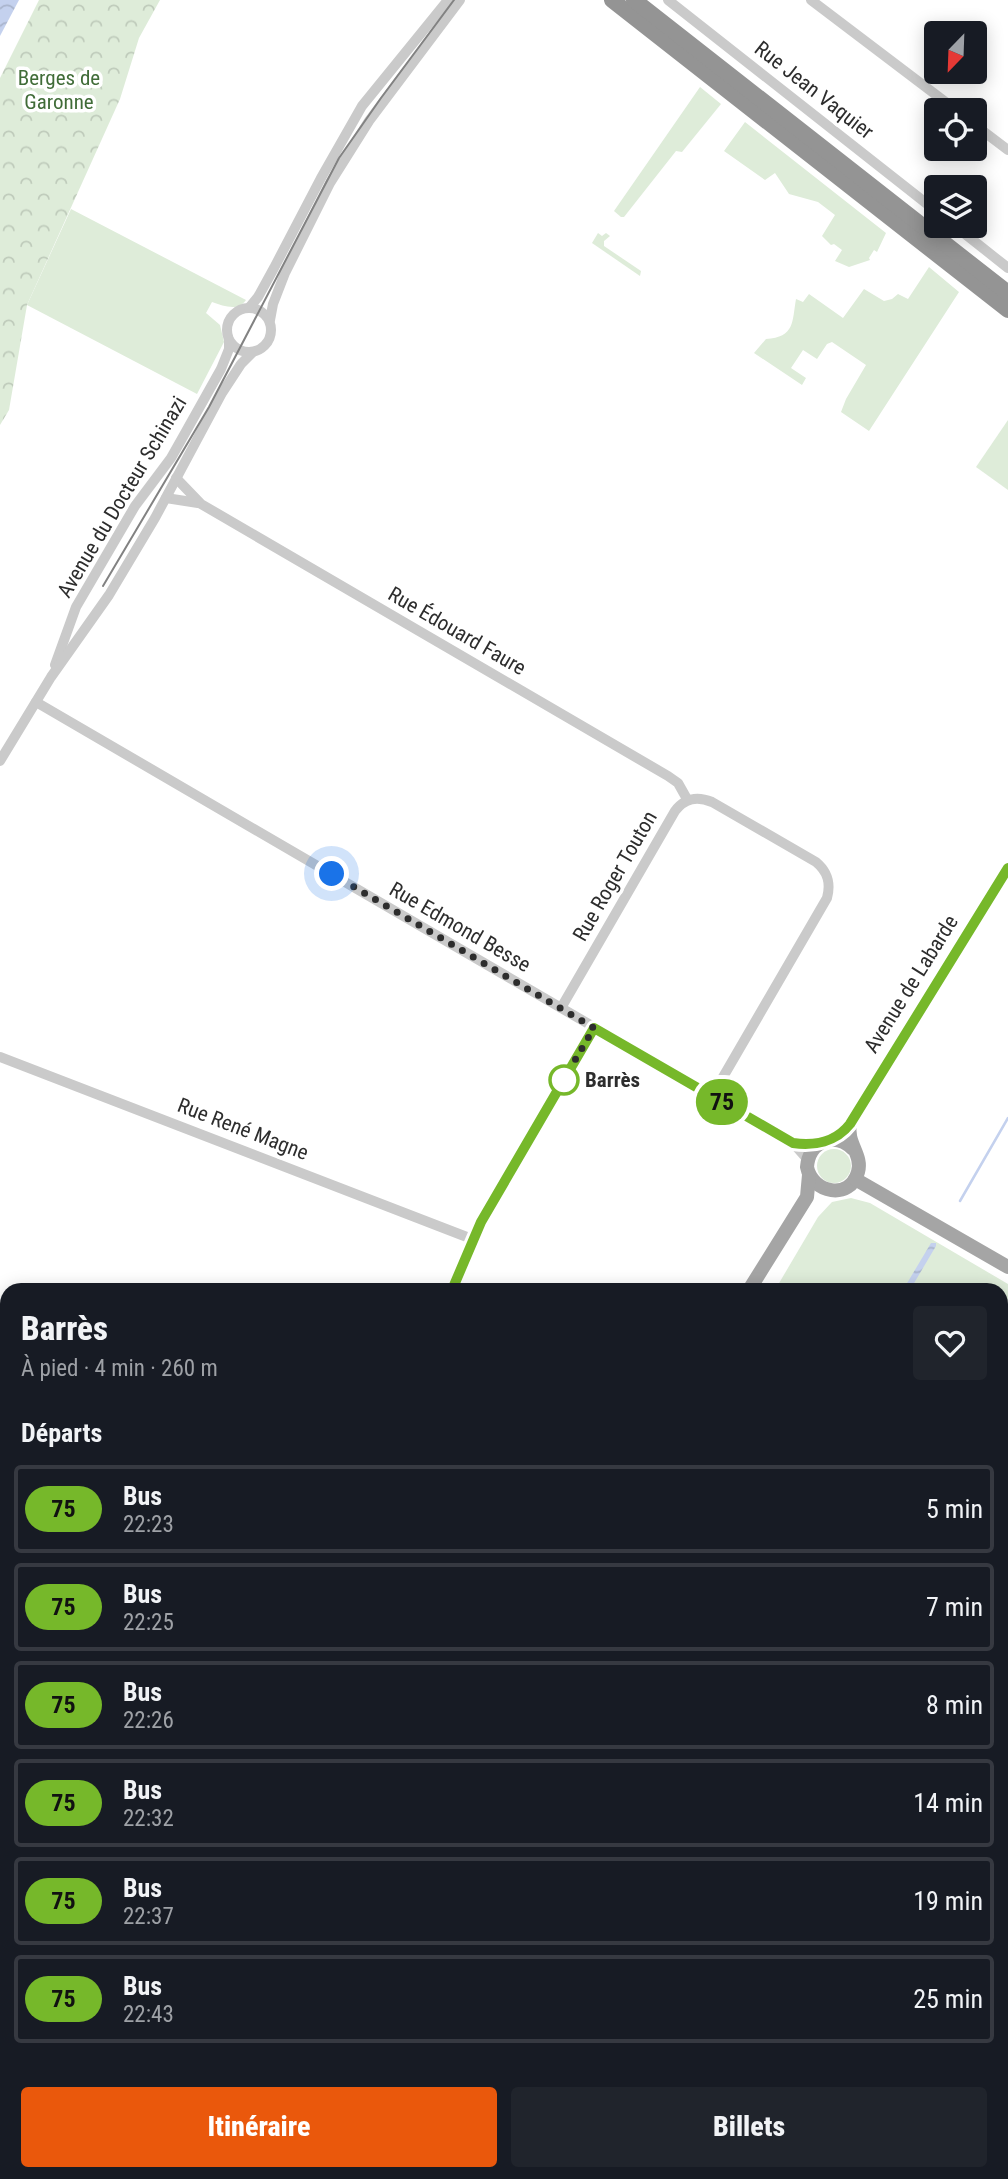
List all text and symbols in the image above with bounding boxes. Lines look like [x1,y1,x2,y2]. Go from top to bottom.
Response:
north arrow [924,21,987,84]
map controls [924,21,987,238]
street label: Rue Jean Vaquier [750,36,878,144]
park label: Berges de Garonne [18,66,100,114]
button: locate [924,98,987,161]
button: layers [924,175,987,238]
street label: Avenue du Docteur Schinazi [52,392,192,602]
street label: Rue Édouard Faure [384,582,530,680]
street label: Rue Roger Touton [568,807,662,945]
your location [314,856,349,891]
street label: Rue Edmond Besse [385,877,535,977]
street label: Avenue de Labarde [859,911,963,1057]
marker: Barrès [549,1065,579,1095]
place label: Barrès [585,1068,640,1092]
line badge: 75 [690,1079,754,1125]
text: 75 [710,1088,734,1116]
street label: Rue René Magne [174,1093,312,1165]
button: heart [913,1306,987,1380]
text: Barrès [21,1309,108,1348]
text: À pied · 4 min · 260 m [21,1355,218,1382]
text: Départs [21,1418,102,1448]
text: Bus [123,1481,162,1511]
text: 5 min [926,1494,983,1524]
text: 75 [51,1495,76,1523]
text: 22:23 [123,1511,174,1538]
text: Bus [123,1579,162,1609]
text: 7 min [926,1592,983,1622]
text: 75 [51,1593,76,1621]
text: 22:25 [123,1609,174,1636]
text: Bus [123,1677,162,1707]
text: 8 min [926,1690,983,1720]
text: 75 [51,1691,76,1719]
text: 22:26 [123,1707,174,1734]
text: Bus [123,1775,162,1805]
text: 14 min [913,1788,983,1818]
text: 75 [51,1789,76,1817]
text: 22:32 [123,1805,174,1832]
text: Bus [123,1873,162,1903]
text: 19 min [913,1886,983,1916]
text: 75 [51,1887,76,1915]
text: 22:37 [123,1903,174,1930]
text: Bus [123,1971,162,2001]
text: 25 min [913,1984,983,2014]
text: 75 [51,1985,76,2013]
text: 22:43 [123,2001,174,2028]
button: Itinéraire [21,2087,497,2167]
button: Billets [511,2087,987,2167]

